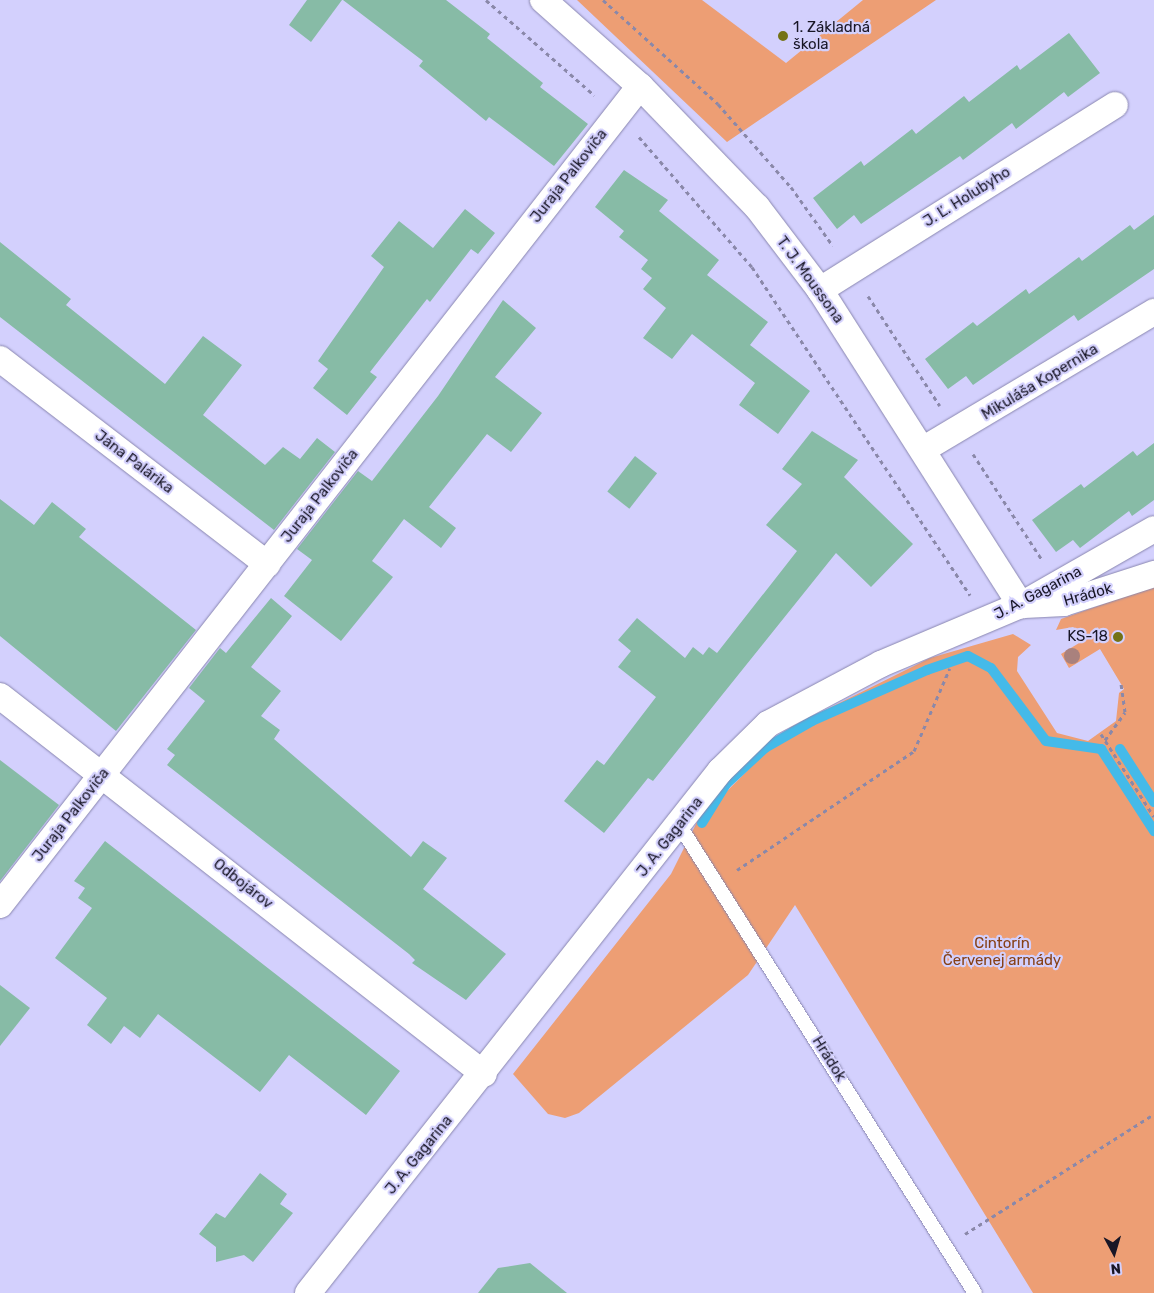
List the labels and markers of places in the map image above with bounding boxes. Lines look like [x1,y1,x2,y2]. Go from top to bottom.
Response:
place label: 1. Základná škola [793,18,870,53]
marker: 1. Základná škola [777,30,789,42]
place label: KS-18 [1067,628,1108,646]
marker: KS-18 [1112,631,1124,643]

